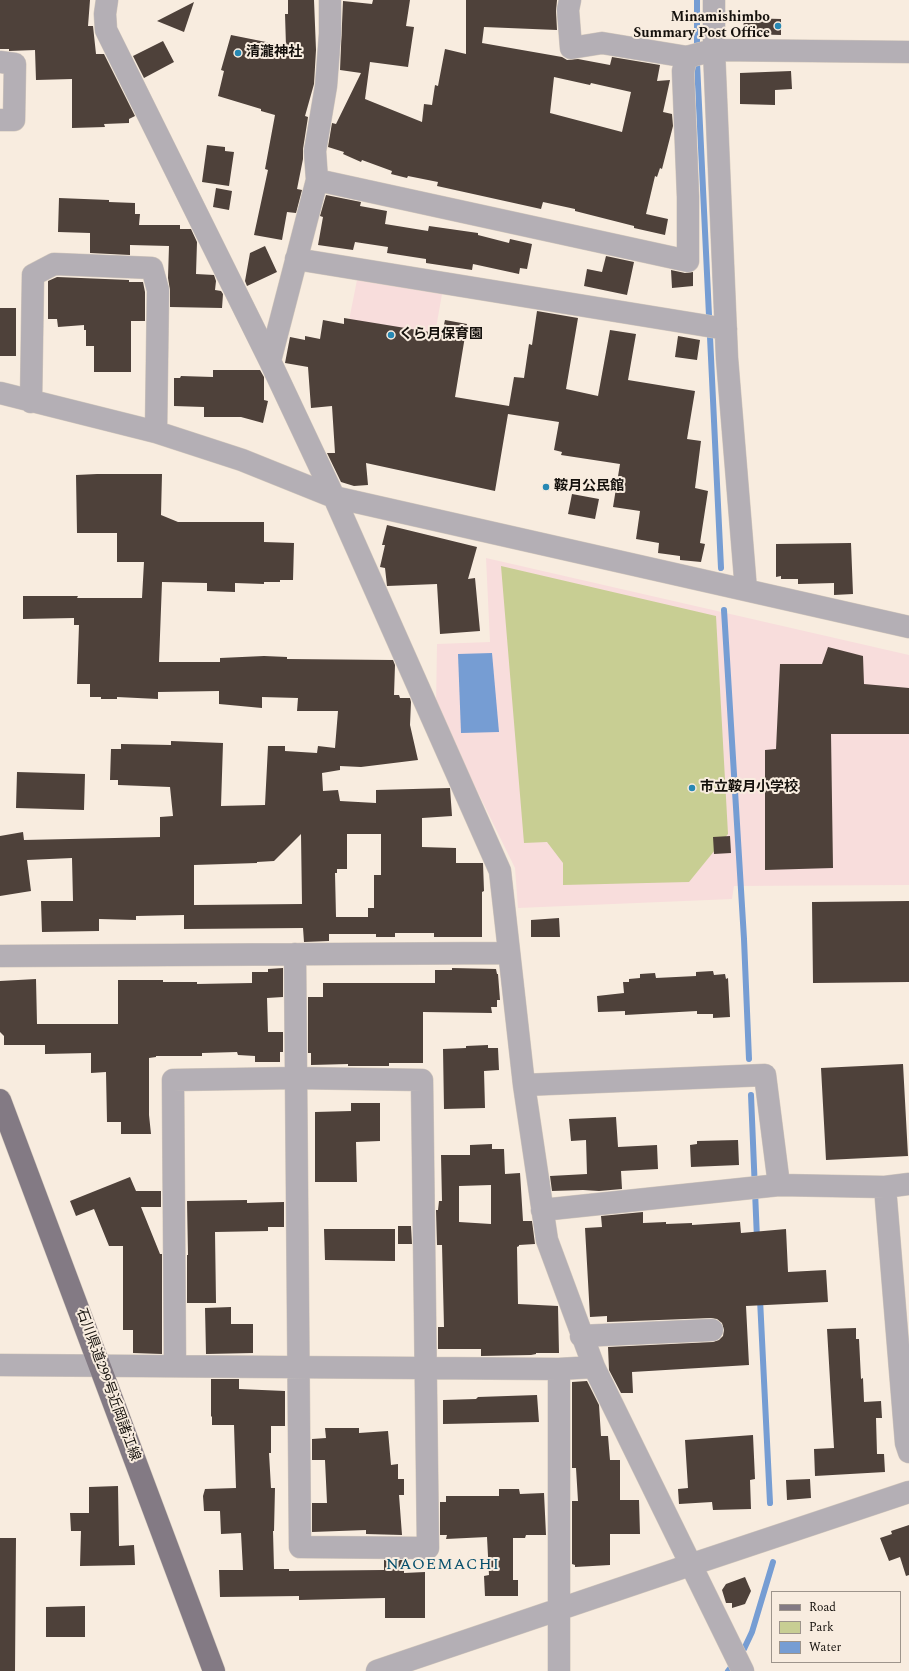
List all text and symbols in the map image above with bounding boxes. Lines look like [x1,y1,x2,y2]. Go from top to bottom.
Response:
place label: Minamishimbo Summary Post Office [633,10,770,42]
marker: Minamishimbo Summary Post Office [773,21,783,31]
place label: 清瀧神社 [246,45,302,61]
marker: 清瀧神社 [233,48,243,58]
place label: くら月保育園 [399,327,483,343]
marker: くら月保育園 [386,330,396,340]
place label: 鞍月公民館 [554,479,624,495]
marker: 鞍月公民館 [541,482,551,492]
place label: 市立鞍月小学校 [700,780,798,796]
marker: 市立鞍月小学校 [687,783,697,793]
street label: 石川県道299号近岡諸江線 [72,1306,142,1464]
district label: NAOEMACHI [386,1556,500,1576]
legend [771,1591,901,1663]
text: Road [809,1598,836,1617]
text: Park [809,1618,834,1637]
text: Water [809,1638,841,1657]

